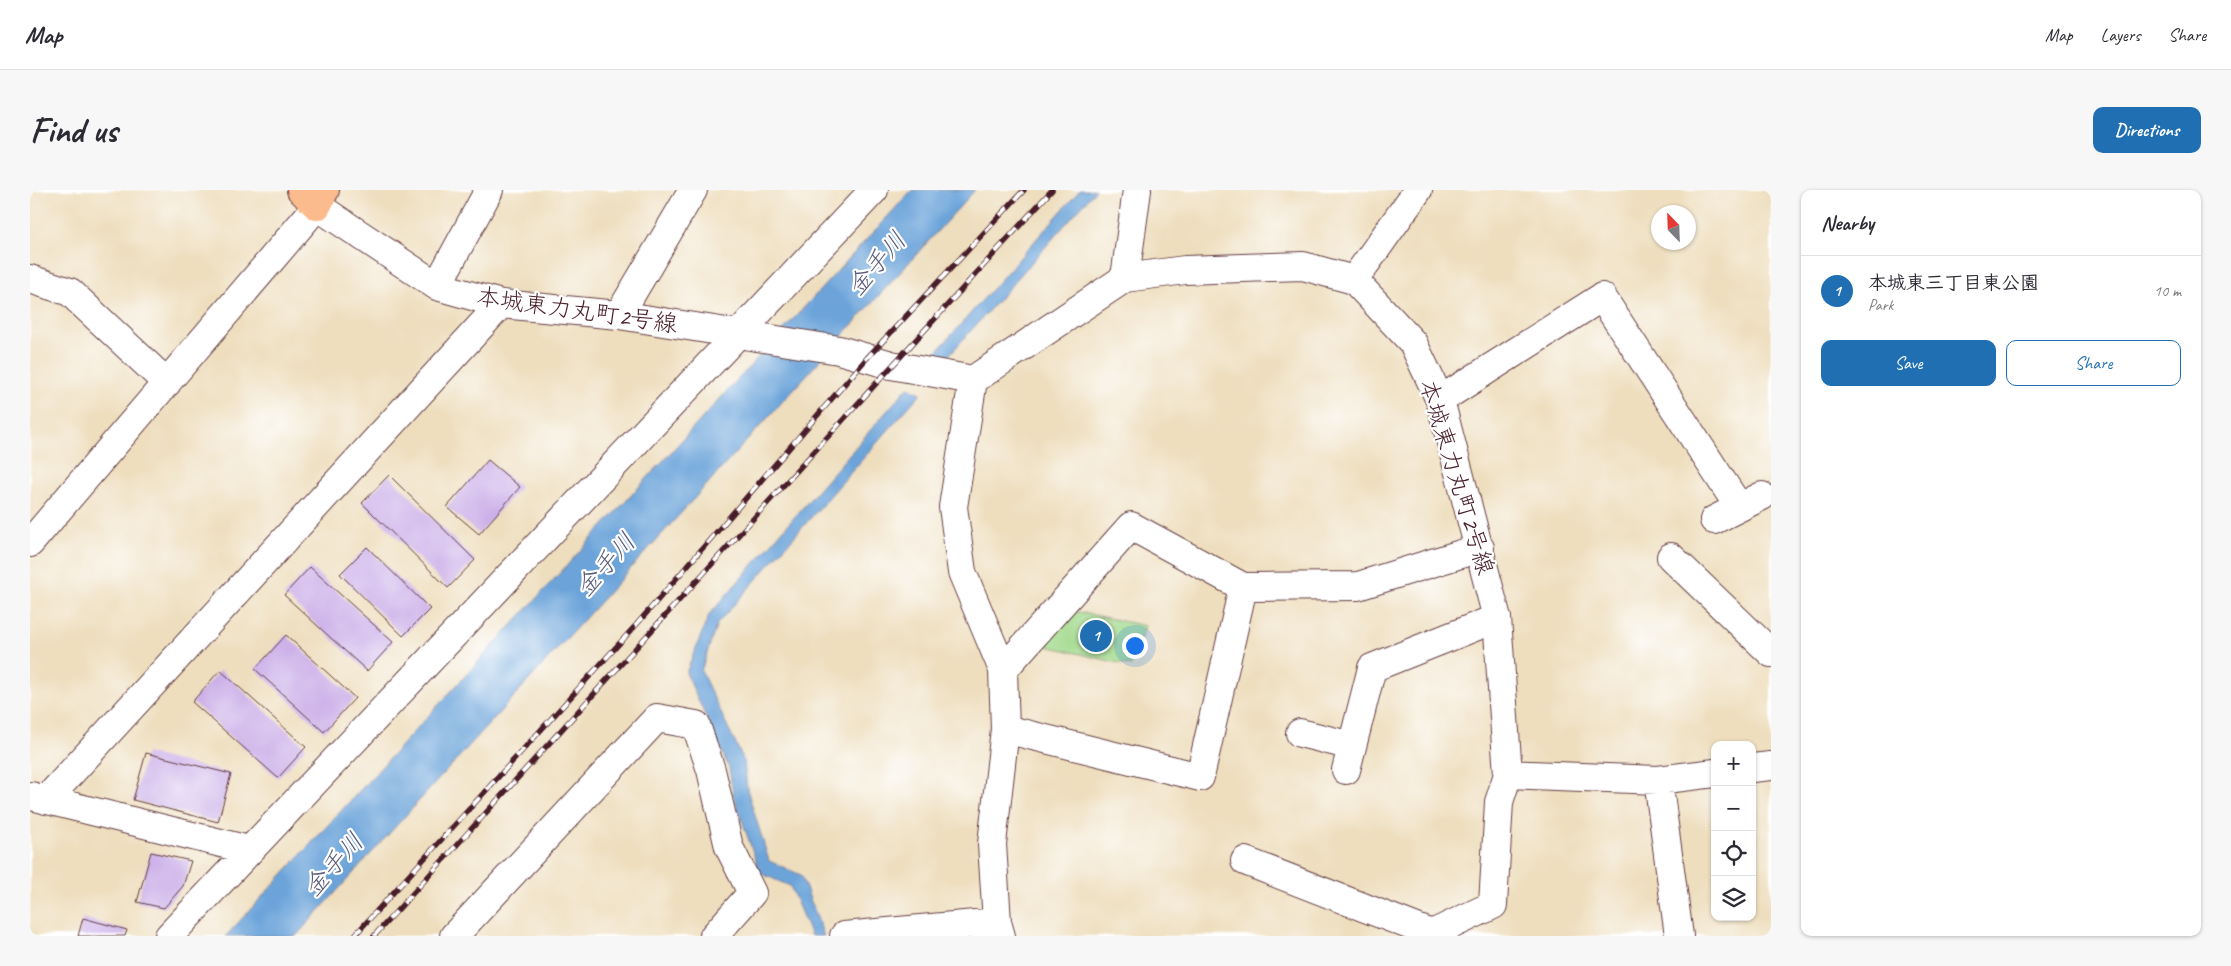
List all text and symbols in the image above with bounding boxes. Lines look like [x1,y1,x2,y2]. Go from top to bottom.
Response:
text: Map [25,20,62,50]
text: Map [2045,24,2073,46]
text: Layers [2101,24,2140,46]
text: Share [2168,24,2206,46]
button: Directions [2093,107,2201,153]
text: Find us [30,108,117,153]
north arrow [1651,205,1696,250]
text: Nearby [1821,210,1874,236]
water label: 金手川 [840,225,913,302]
text: 本城東三丁目東公園 [1868,271,2039,295]
street label: 本城東力丸町2号線 [474,281,680,339]
text: 1 [1833,281,1841,301]
text: 10 m [2154,281,2181,301]
text: Park [1868,295,1893,315]
button: Save [1821,340,1996,386]
button: Share [2006,340,2181,386]
street label: 本城東力丸町2号線 [1413,376,1501,578]
water label: 金手川 [569,526,643,603]
pin: 1 [1080,617,1112,655]
your location [1122,633,1148,659]
map controls [1711,741,1756,921]
button: + [1711,741,1756,786]
button: − [1711,786,1756,831]
water label: 金手川 [297,826,371,903]
button: locate [1711,831,1756,876]
button: layers [1711,876,1756,921]

